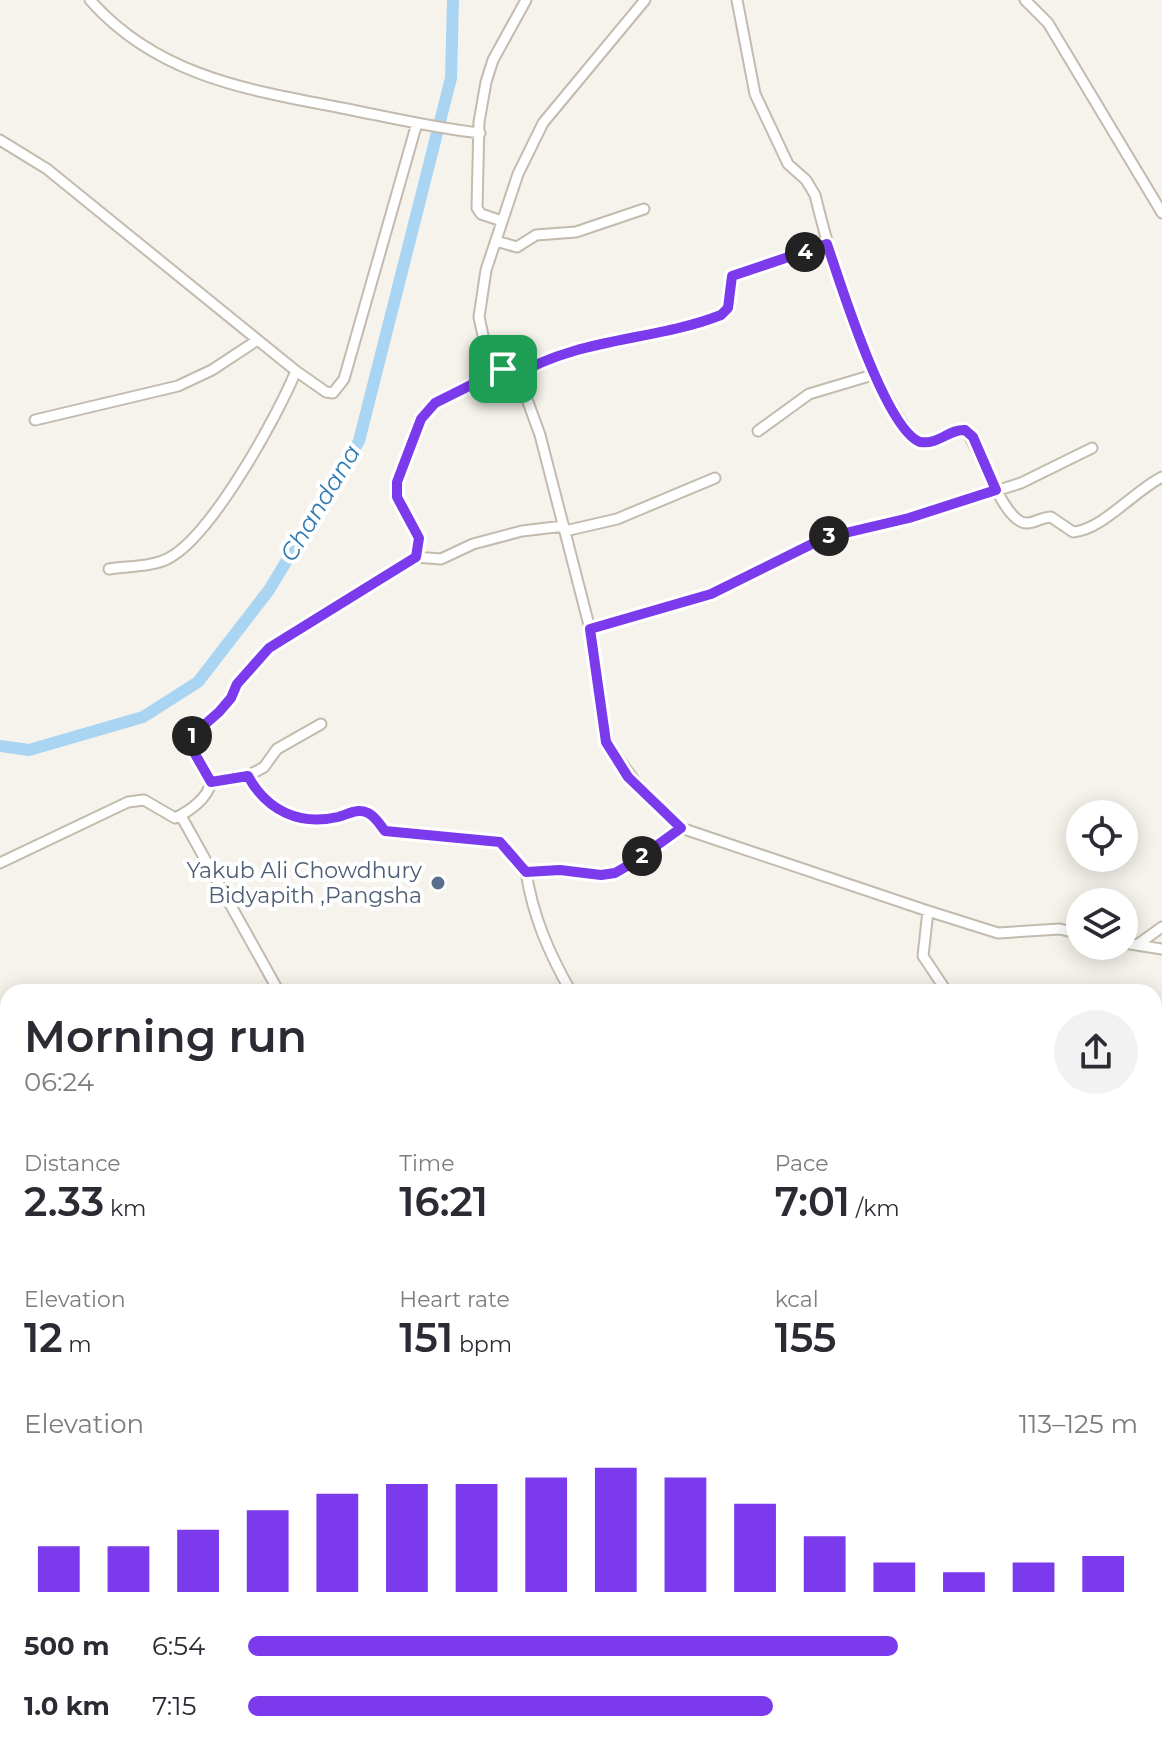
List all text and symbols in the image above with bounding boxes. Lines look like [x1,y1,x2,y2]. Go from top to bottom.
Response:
pin: 4 [785,232,825,272]
text: 4 [797,238,813,265]
pin [469,335,537,403]
icon: arrive [481,347,525,391]
water label: Chandana [274,439,366,567]
pin: 3 [809,516,849,556]
text: 3 [822,522,836,549]
pin: 1 [172,716,212,756]
text: 1 [188,722,196,749]
map controls [1066,800,1138,960]
button: locate [1066,800,1138,872]
pin: 2 [622,836,662,876]
text: 2 [636,842,648,869]
place label: Yakub Ali Chowdhury Bidyapith ,Pangsha [187,857,422,909]
marker: Yakub Ali Chowdhury Bidyapith ,Pangsha [429,874,447,892]
button: layers [1066,888,1138,960]
text: Morning run [24,1009,307,1063]
button: share [1054,1010,1138,1094]
text: 06:24 [24,1066,94,1098]
text: Distance [24,1150,121,1177]
text: Time [399,1150,455,1177]
text: Pace [775,1150,829,1177]
text: 2.33 [24,1177,104,1226]
text: 16:21 [399,1177,488,1226]
text: 7:01 [775,1177,850,1226]
text: km [104,1195,146,1222]
text: /km [850,1195,900,1222]
text: Elevation [24,1286,126,1313]
text: Heart rate [399,1286,510,1313]
text: kcal [775,1286,819,1313]
text: 12 [24,1313,63,1362]
text: 151 [399,1313,453,1362]
text: 155 [775,1313,836,1362]
text: m [63,1331,92,1358]
text: bpm [453,1331,512,1358]
text: Elevation [24,1408,144,1440]
text: 113–125 m [1019,1408,1138,1440]
text: 500 m [24,1630,109,1662]
text: 6:54 [152,1630,205,1662]
text: 1.0 km [24,1690,110,1722]
text: 7:15 [152,1690,196,1722]

